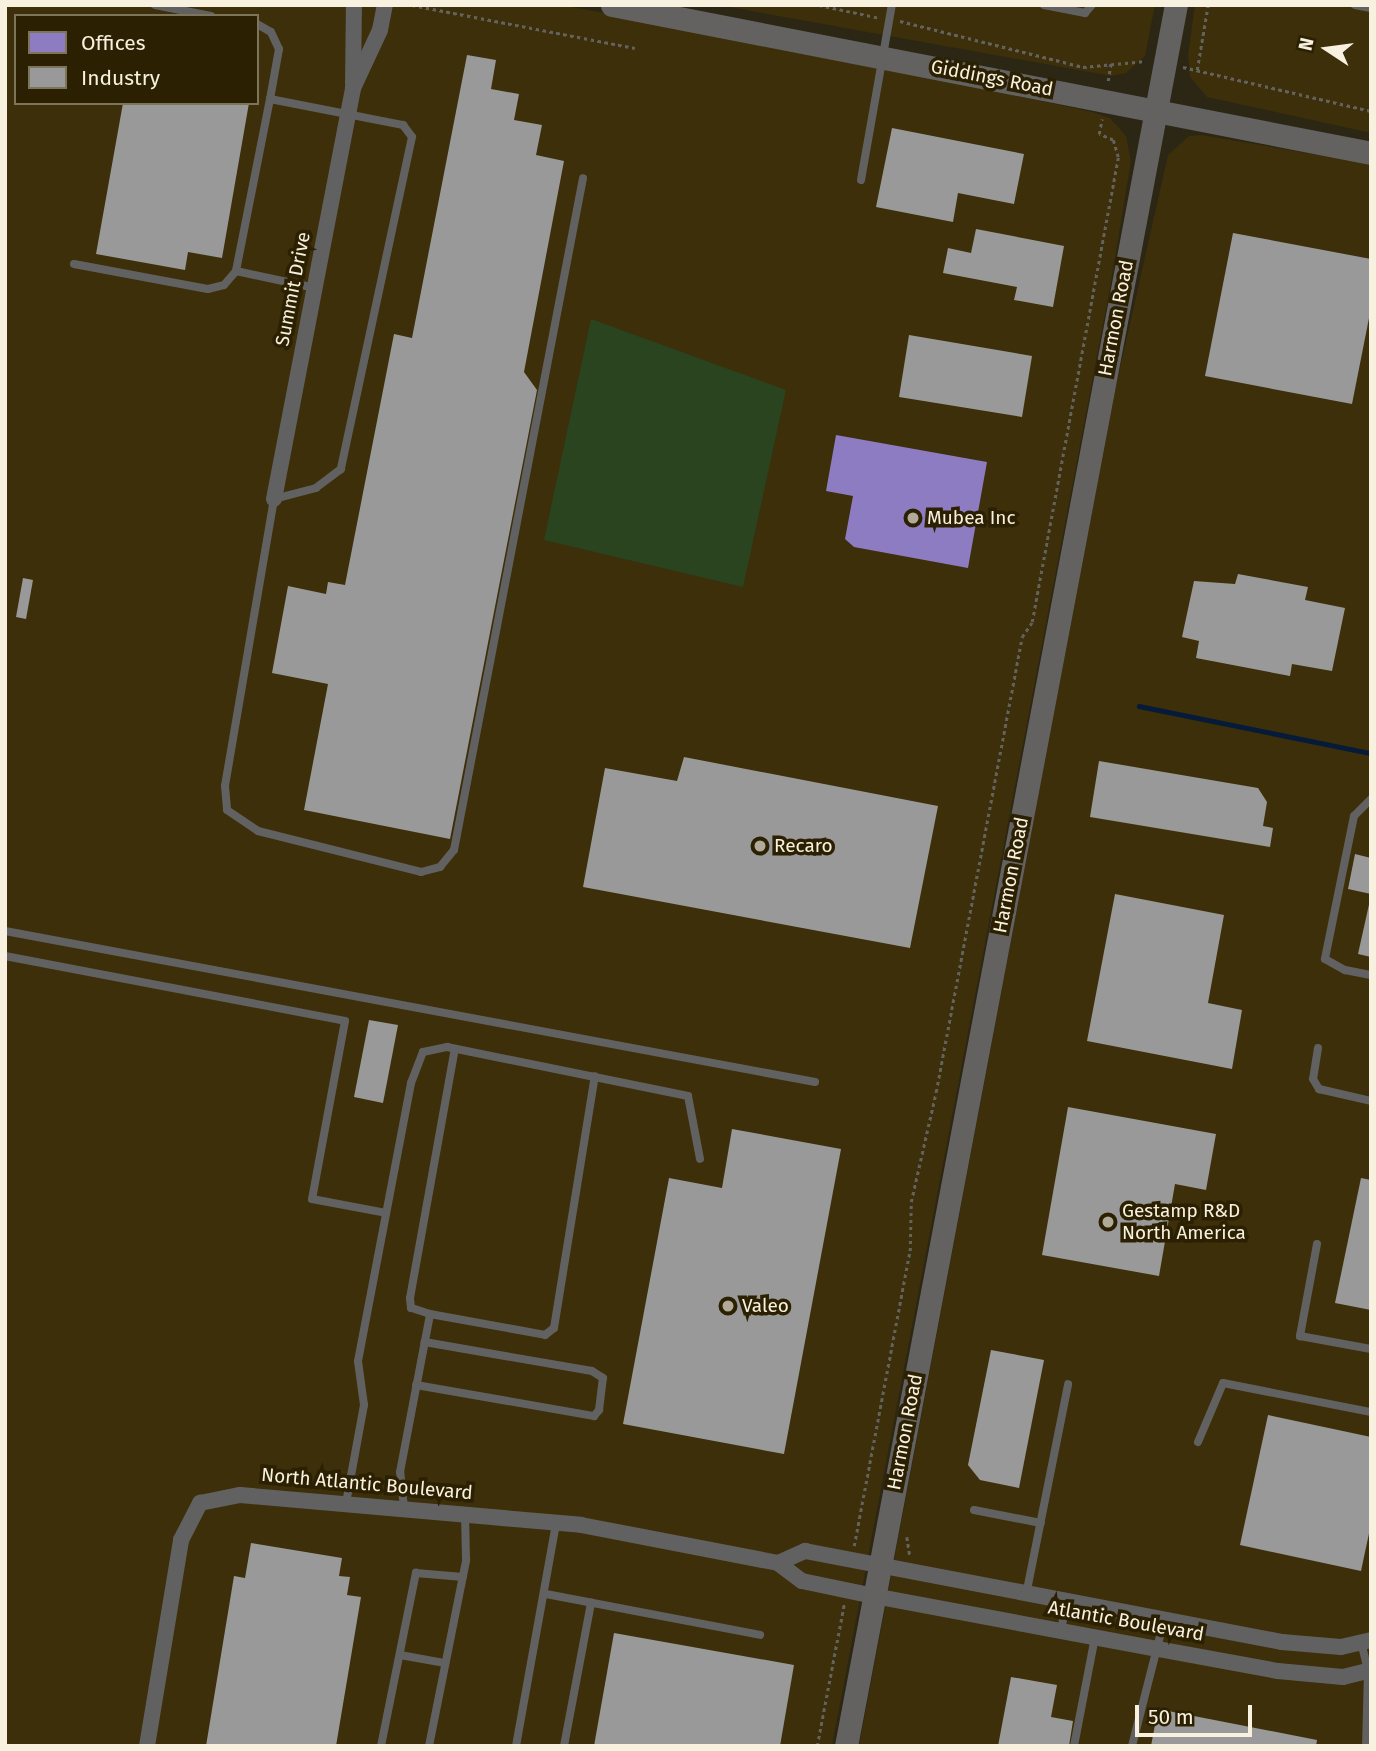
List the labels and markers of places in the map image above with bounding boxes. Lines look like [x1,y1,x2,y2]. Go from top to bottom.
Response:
place label: Mubea Inc [927,507,1015,529]
marker: Mubea Inc [905,510,921,526]
place label: Recaro [774,835,833,857]
marker: Recaro [752,838,768,854]
place label: Gestamp R&D North America [1122,1200,1246,1244]
marker: Gestamp R&D North America [1100,1214,1116,1230]
place label: Valeo [742,1295,789,1317]
marker: Valeo [720,1298,736,1314]

